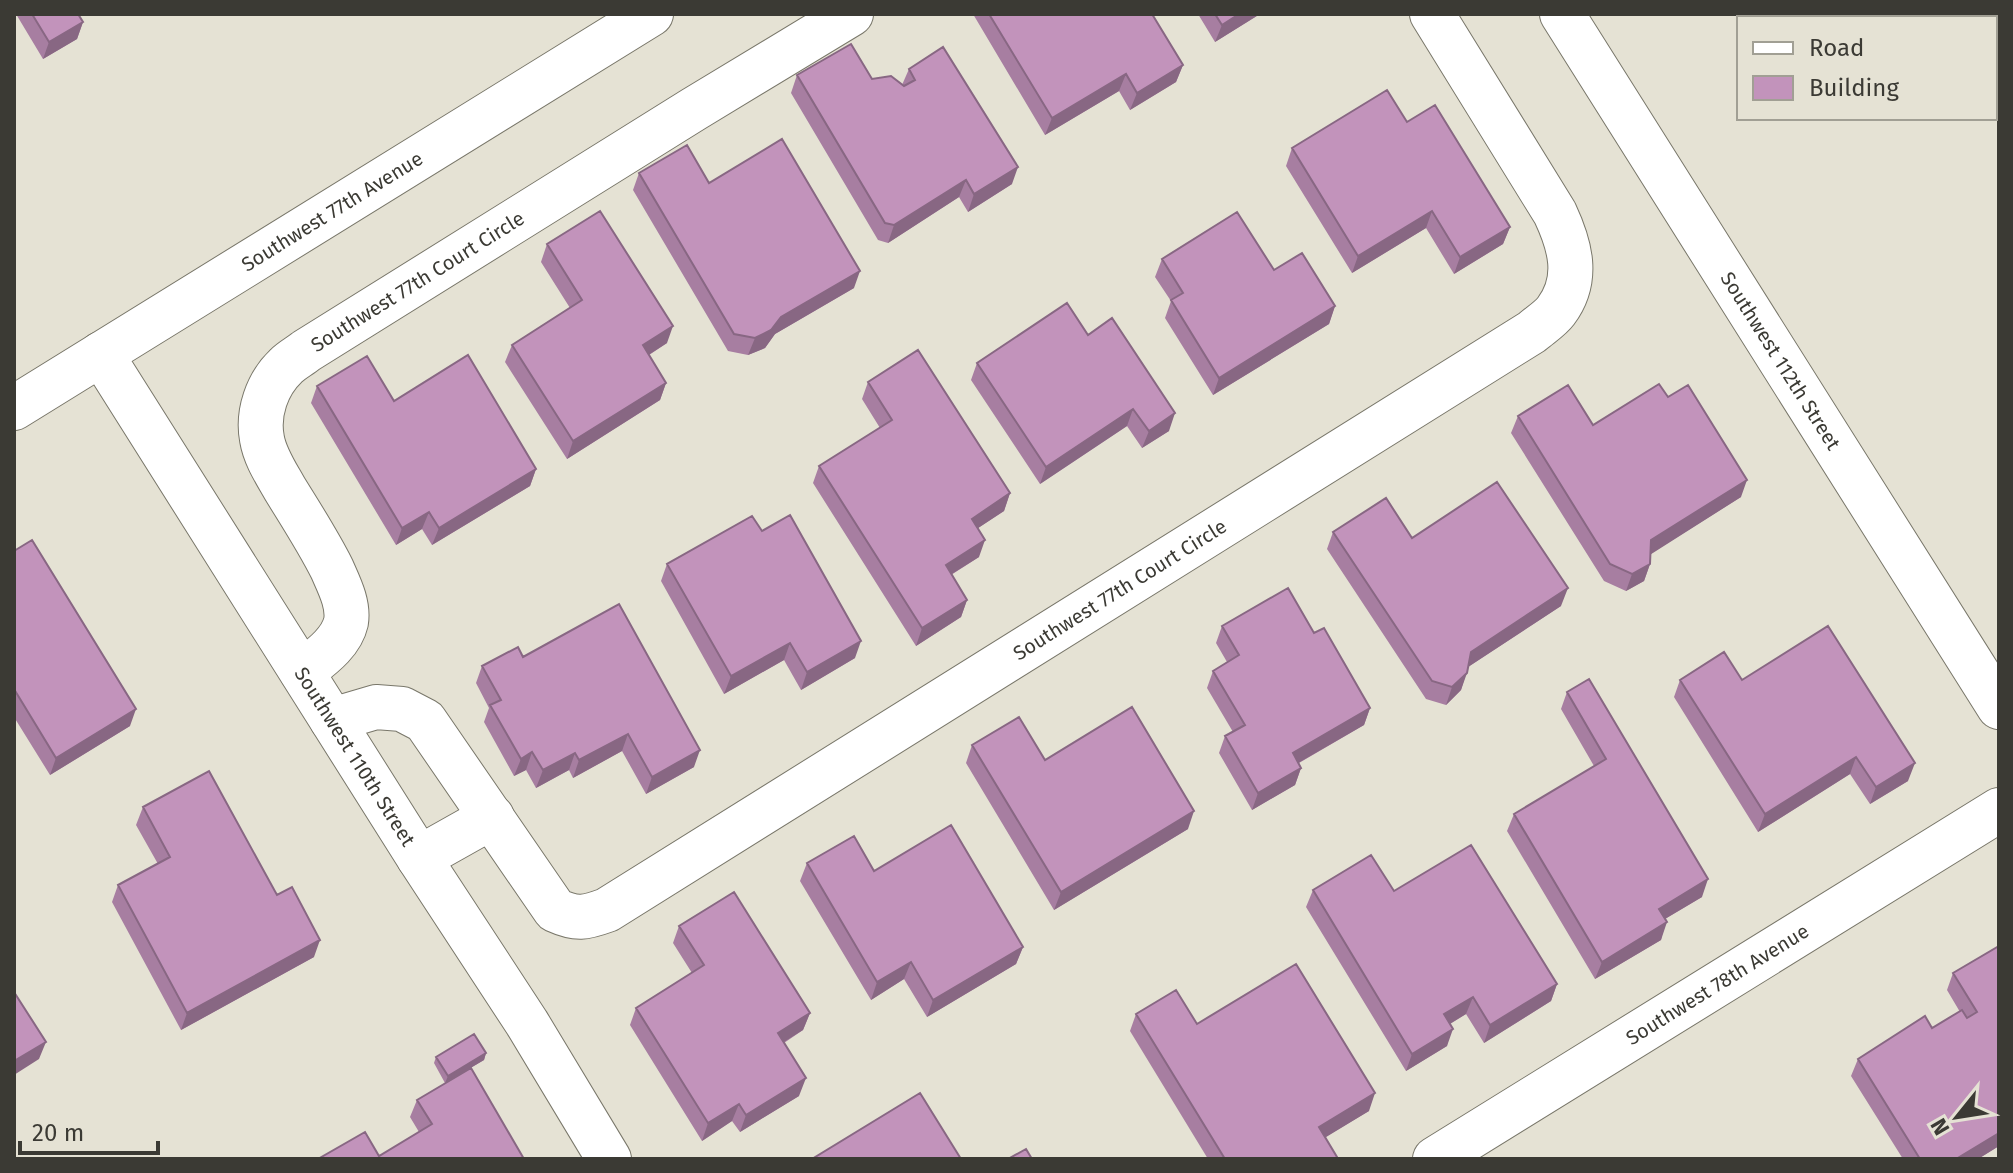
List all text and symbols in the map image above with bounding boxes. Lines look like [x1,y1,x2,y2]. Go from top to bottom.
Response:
legend [1737,16,1997,120]
text: Road [1809,34,1864,62]
text: Building [1809,74,1899,102]
street label: Southwest 77th Avenue [237,146,427,276]
street label: Southwest 77th Court Circle [306,206,529,357]
street label: Southwest 112th Street [1716,267,1846,455]
street label: Southwest 77th Court Circle [1009,514,1231,665]
street label: Southwest 110th Street [290,663,421,851]
street label: Southwest 78th Avenue [1621,919,1813,1050]
north arrow [1917,1077,1997,1157]
scale bar [20,1105,158,1155]
text: N [1925,1114,1955,1140]
text: 20 m [32,1119,84,1147]

